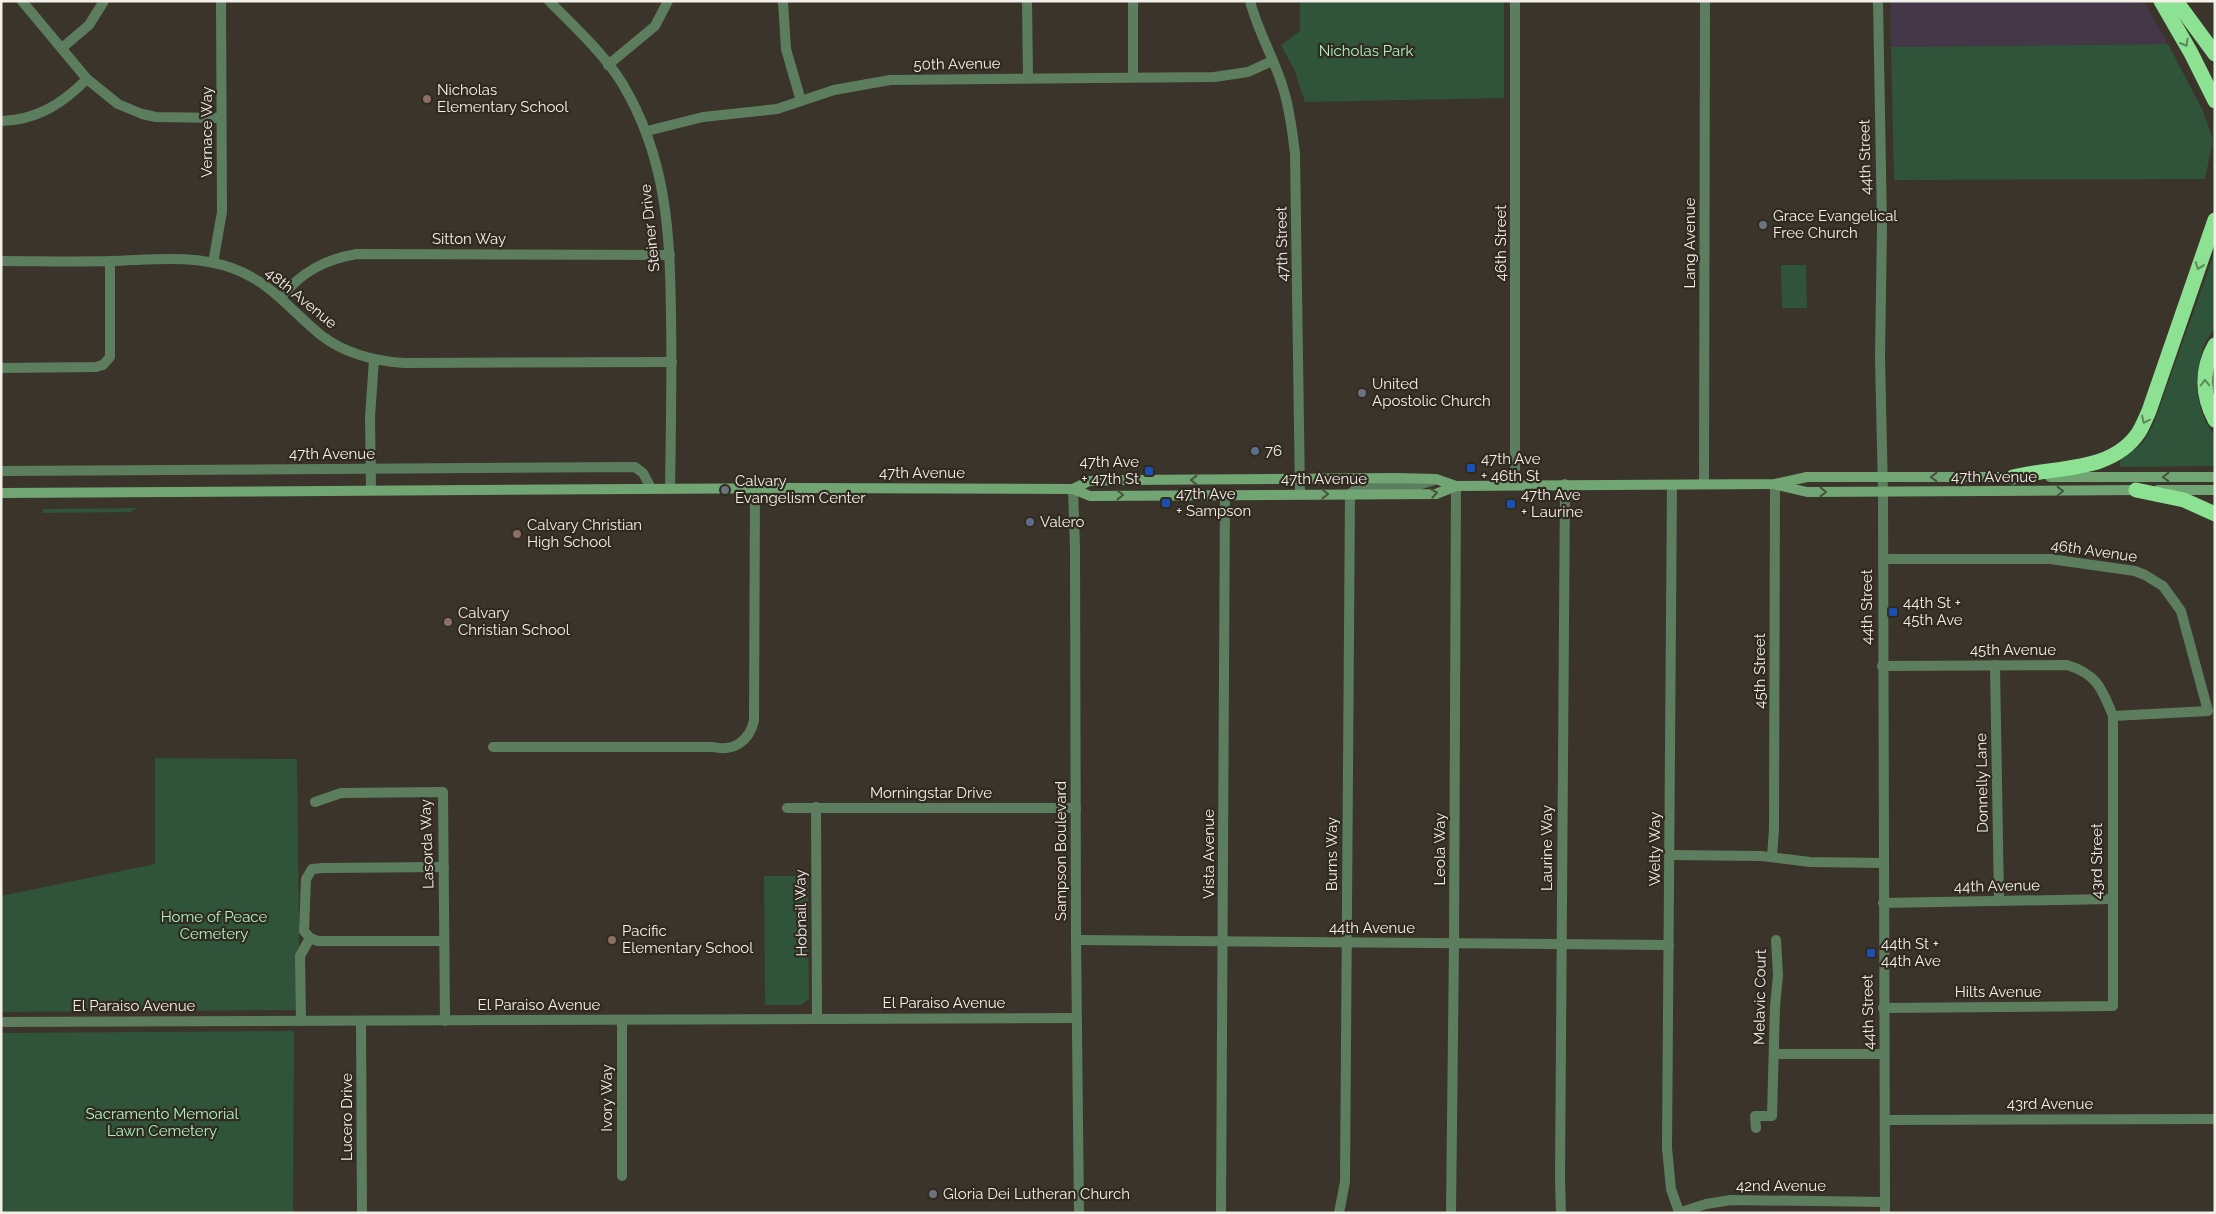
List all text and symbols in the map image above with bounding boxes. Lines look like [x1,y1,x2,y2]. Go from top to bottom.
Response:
one-way arrow [2179,38,2189,47]
park label: Nicholas Park [1319,42,1413,60]
street label: 50th Avenue [913,54,1001,74]
place label: Nicholas Elementary School [437,81,569,116]
street label: Vernace Way [198,86,216,178]
marker: Nicholas Elementary School [421,93,433,105]
street label: 44th Street [1855,119,1875,195]
street label: Steiner Drive [636,183,664,273]
street label: Lang Avenue [1681,197,1699,288]
street label: 46th Street [1492,205,1510,281]
street label: 47th Street [1272,206,1292,282]
place label: Grace Evangelical Free Church [1773,207,1898,242]
marker: Grace Evangelical Free Church [1757,219,1769,231]
street label: Sitton Way [432,230,506,248]
one-way arrow [2195,262,2205,270]
street label: 48th Avenue [262,264,341,332]
place label: United Apostolic Church [1372,375,1491,410]
one-way arrow [2200,378,2210,386]
marker: United Apostolic Church [1356,387,1368,399]
one-way arrow [2141,414,2151,423]
place label: 76 [1265,442,1282,460]
street label: 47th Avenue [289,445,375,463]
marker: 76 [1249,445,1261,457]
place label: 47th Ave + 46th St [1481,450,1541,485]
place label: 47th Ave + 47th St [1080,453,1139,488]
marker: 47th Ave + 46th St [1465,462,1477,474]
street label: 47th Avenue [879,464,965,482]
marker: 47th Ave + 47th St [1143,465,1155,477]
street label: 47th Avenue [1951,468,2037,486]
street label: 47th Avenue [1281,470,1367,488]
place label: Calvary Evangelism Center [735,472,866,507]
one-way arrow [1929,472,1937,482]
one-way arrow [2162,472,2170,482]
one-way arrow [1190,475,1198,485]
marker: Calvary Evangelism Center [719,484,731,496]
place label: 47th Ave + Sampson [1176,485,1251,520]
place label: 47th Ave + Laurine [1521,486,1583,521]
one-way arrow [2056,486,2064,496]
one-way arrow [1820,487,1827,497]
one-way arrow [1429,488,1438,498]
one-way arrow [1322,489,1329,499]
one-way arrow [1116,490,1124,500]
marker: 47th Ave + Sampson [1160,497,1172,509]
marker: 47th Ave + Laurine [1505,498,1517,510]
place label: Valero [1040,513,1084,531]
place label: Calvary Christian High School [527,516,642,551]
marker: Valero [1024,516,1036,528]
marker: Calvary Christian High School [511,528,523,540]
street label: 46th Avenue [2050,536,2139,566]
street label: 44th Street [1858,569,1876,645]
place label: 44th St + 45th Ave [1903,594,1963,629]
place label: Calvary Christian School [458,604,571,639]
marker: 44th St + 45th Ave [1887,606,1899,618]
marker: Calvary Christian School [442,616,454,628]
street label: 45th Street [1751,633,1769,709]
street label: 45th Avenue [1970,641,2056,659]
street label: Donnelly Lane [1972,733,1992,833]
street label: Sampson Boulevard [1052,781,1070,921]
street label: Morningstar Drive [870,784,992,802]
street label: Lasorda Way [416,799,438,889]
street label: Laurine Way [1538,805,1556,891]
street label: Vista Avenue [1200,809,1218,899]
street label: Welty Way [1646,812,1664,886]
street label: Leola Way [1431,813,1449,885]
street label: Burns Way [1323,817,1341,891]
street label: 43rd Street [2088,823,2106,899]
street label: Hobnail Way [791,869,811,957]
street label: 44th Avenue [1954,876,2040,896]
park label: Home of Peace Cemetery [161,908,268,943]
street label: 44th Avenue [1329,919,1415,937]
place label: Pacific Elementary School [622,922,754,957]
marker: Pacific Elementary School [606,934,618,946]
place label: 44th St + 44th Ave [1881,935,1941,970]
marker: 44th St + 44th Ave [1865,947,1877,959]
street label: Melavic Court [1750,949,1770,1045]
street label: 44th Street [1858,974,1878,1050]
street label: Hilts Avenue [1955,983,2042,1001]
street label: El Paraiso Avenue [883,994,1006,1012]
street label: El Paraiso Avenue [478,996,601,1014]
street label: El Paraiso Avenue [73,997,196,1015]
street label: Ivory Way [598,1064,616,1132]
street label: Lucero Drive [338,1073,356,1161]
street label: 43rd Avenue [2007,1095,2093,1113]
park label: Sacramento Memorial Lawn Cemetery [85,1105,239,1140]
street label: 42nd Avenue [1736,1177,1826,1195]
place label: Gloria Dei Lutheran Church [943,1185,1130,1203]
marker: Gloria Dei Lutheran Church [927,1188,939,1200]

